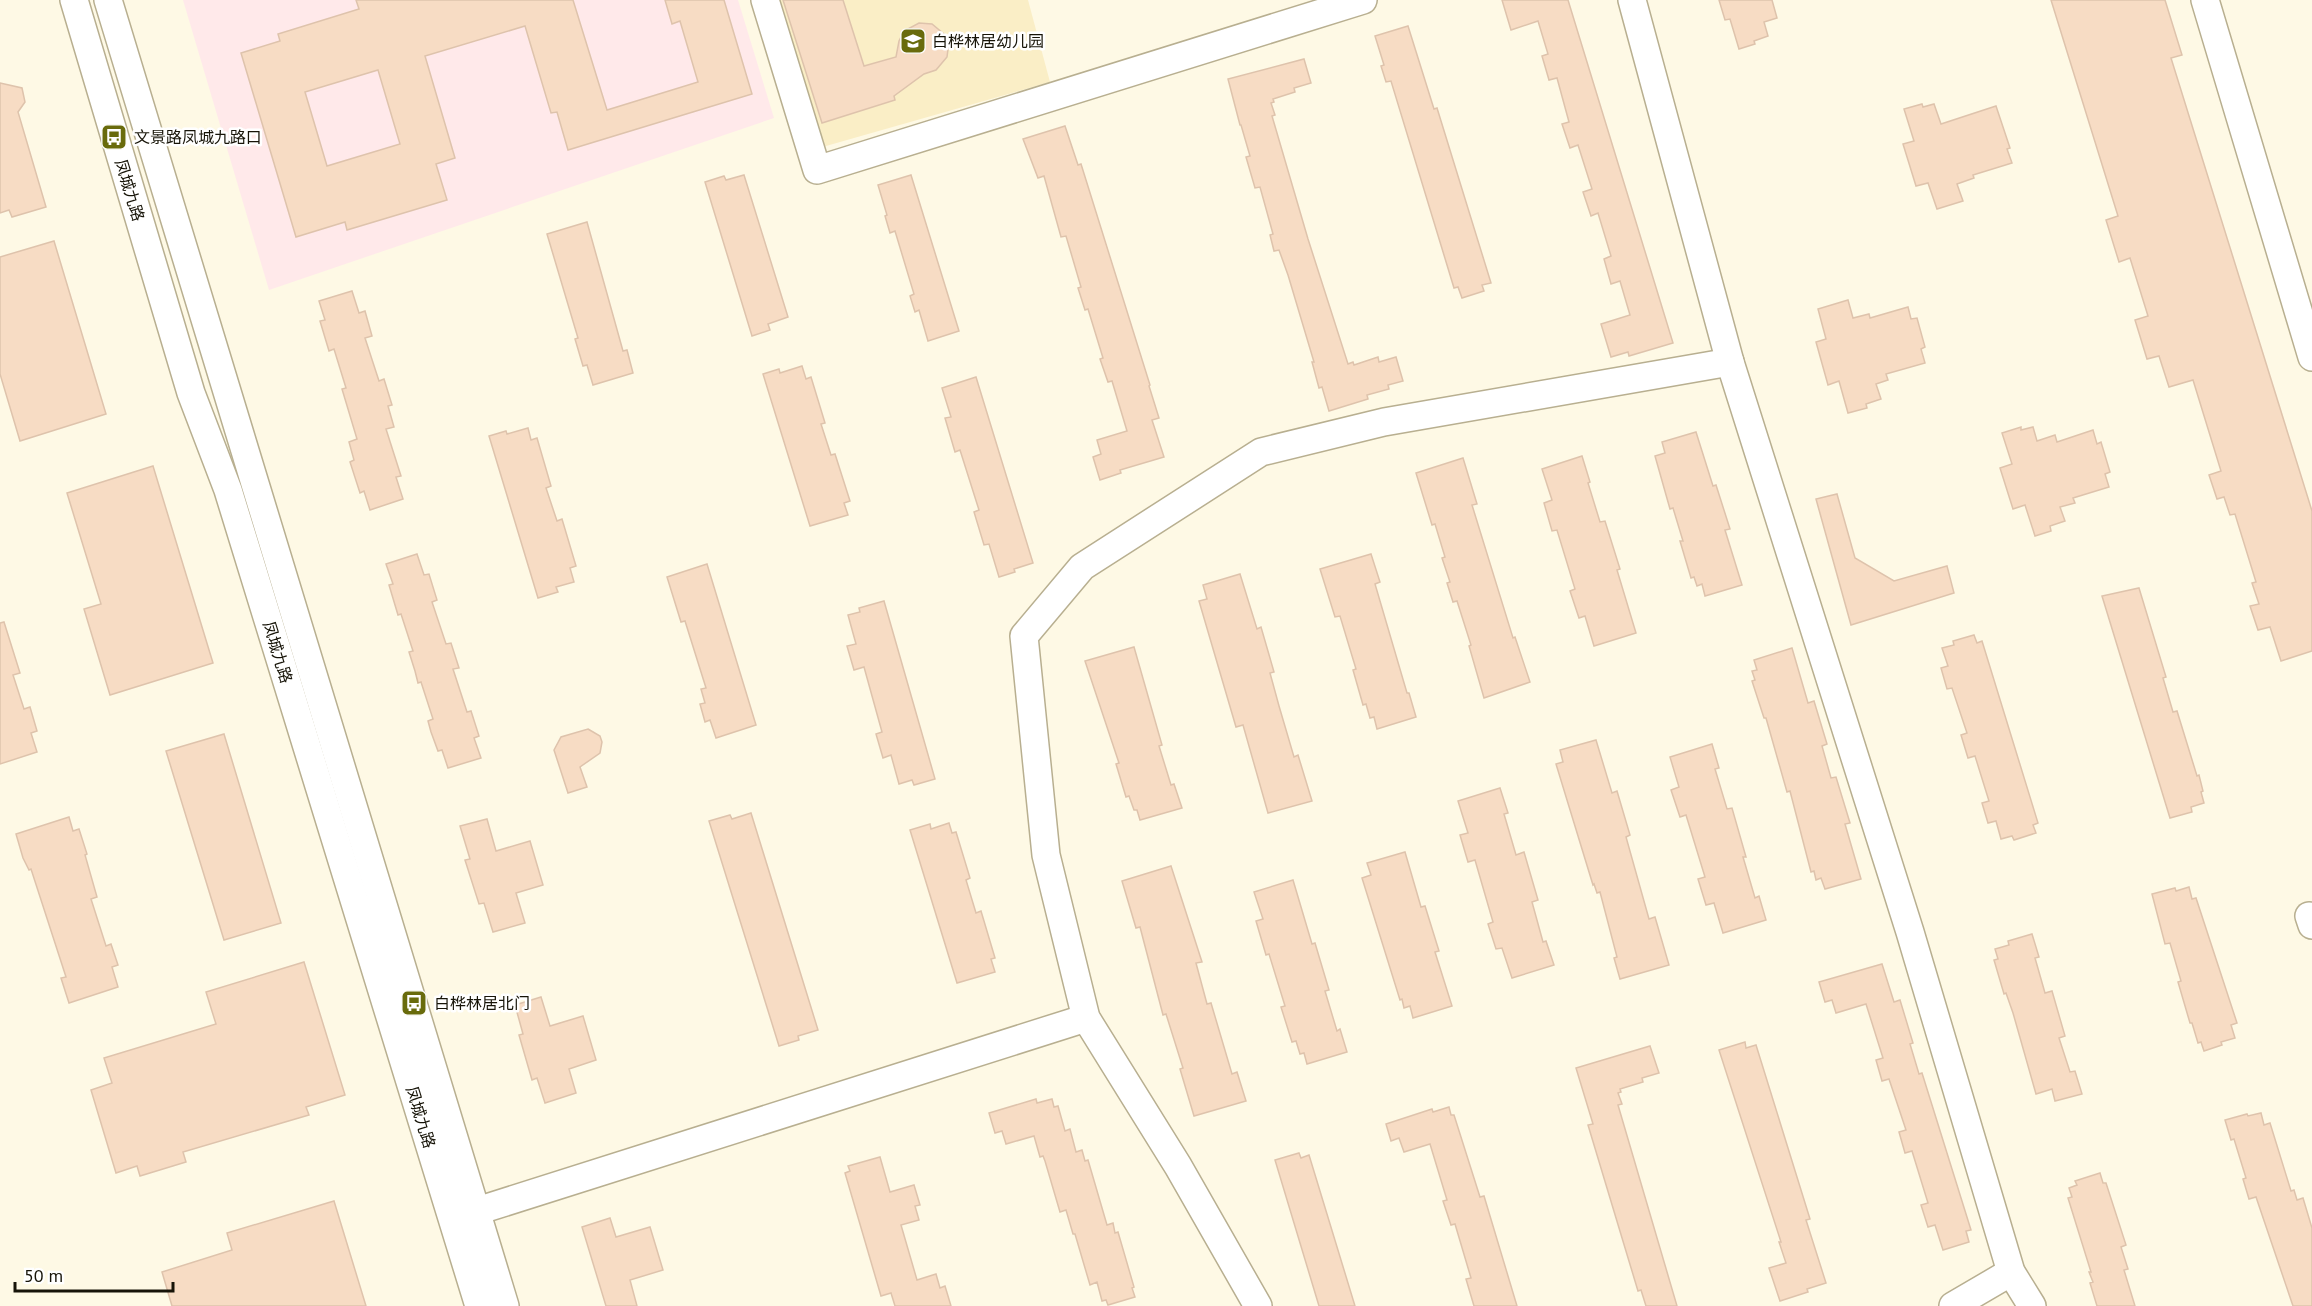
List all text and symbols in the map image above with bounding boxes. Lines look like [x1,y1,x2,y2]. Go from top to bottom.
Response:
school or university icon: 白桦林居幼儿园 [898,26,928,56]
place label: 白桦林居幼儿园 [932,31,1044,51]
bus stop icon: 文景路凤城九路口 [99,122,129,152]
place label: 文景路凤城九路口 [134,127,262,147]
street label: 凤城九路 [111,156,149,224]
street label: 凤城九路 [259,618,297,686]
bus stop icon: 白桦林居北门 [399,988,429,1018]
place label: 白桦林居北门 [434,993,530,1013]
street label: 凤城九路 [402,1083,440,1151]
scale bar [15,1255,172,1293]
text: 50 m [24,1264,63,1287]

